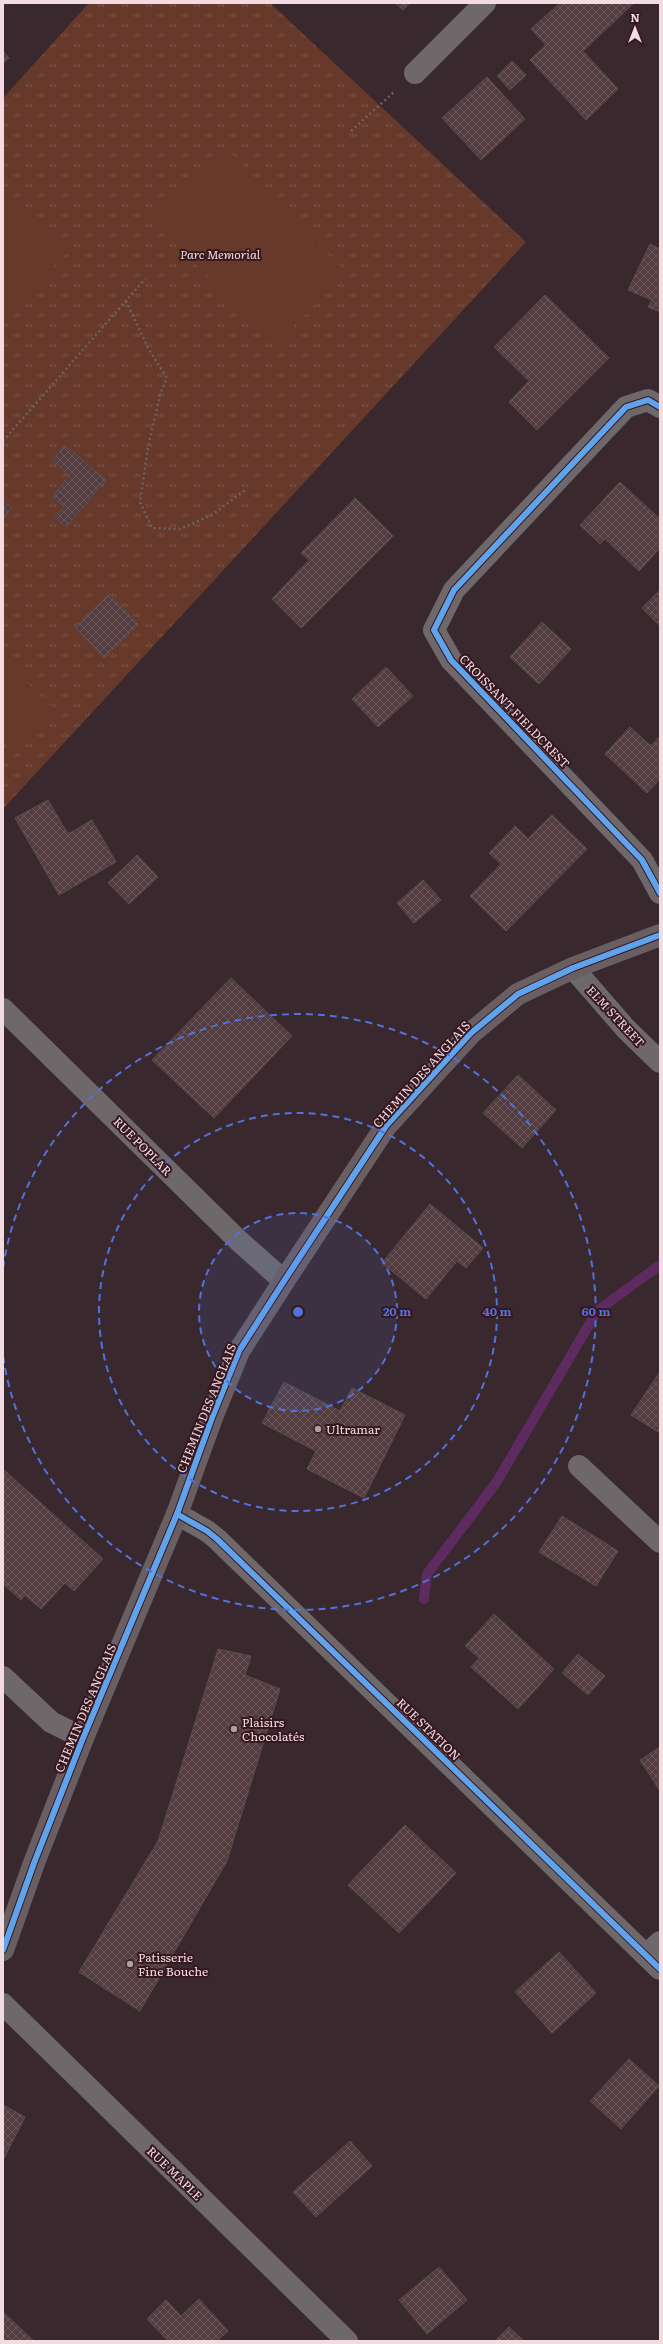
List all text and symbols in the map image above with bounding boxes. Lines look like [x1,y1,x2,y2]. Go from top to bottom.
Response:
north arrow [615,8,655,48]
text: N [630,9,640,25]
park label: Parc Memorial [180,245,261,263]
street label: CROISSANT FIELDCREST [456,650,574,772]
street label: ELM STREET [583,981,649,1051]
street label: CHEMIN DES ANGLAIS [368,1017,474,1131]
street label: RUE POPLAR [110,1113,177,1180]
text: 20 m [383,1302,411,1320]
text: 40 m [483,1302,512,1320]
text: 60 m [582,1302,610,1320]
centre of rings [291,1305,305,1319]
street label: CHEMIN DES ANGLAIS [172,1341,240,1475]
place label: Ultramar [326,1420,380,1438]
marker: Ultramar [313,1424,323,1434]
street label: CHEMIN DES ANGLAIS [50,1641,120,1775]
street label: RUE STATION [393,1694,465,1764]
place label: Plaisirs Chocolatés [242,1713,305,1745]
marker: Plaisirs Chocolatés [229,1724,239,1734]
place label: Patisserie Fine Bouche [138,1948,208,1980]
marker: Patisserie Fine Bouche [125,1959,135,1969]
street label: RUE MAPLE [143,2142,207,2204]

